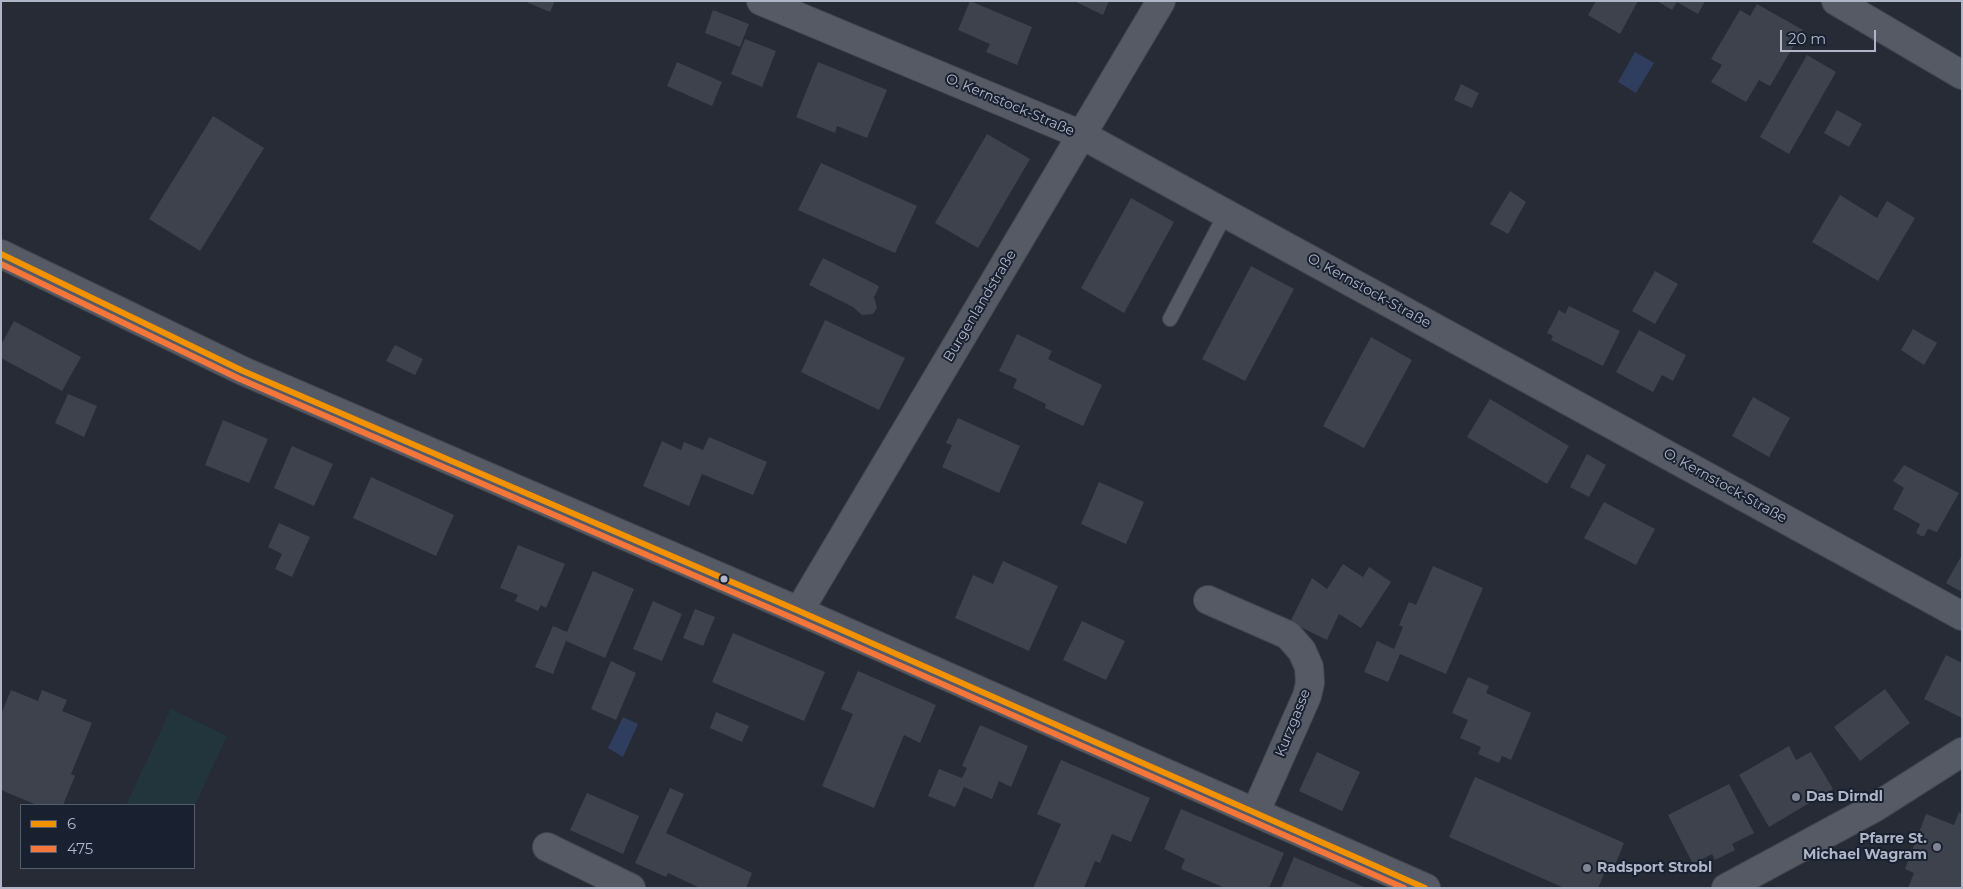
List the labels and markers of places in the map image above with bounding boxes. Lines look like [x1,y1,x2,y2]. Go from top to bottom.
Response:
unlabelled marker [719,574,729,584]
place label: Das Dirndl [1806,789,1883,805]
marker: Das Dirndl [1790,791,1802,803]
place label: Pfarre St. Michael Wagram [1803,831,1927,864]
marker: Pfarre St. Michael Wagram [1931,841,1943,853]
place label: Radsport Strobl [1597,860,1712,876]
marker: Radsport Strobl [1581,862,1593,874]

